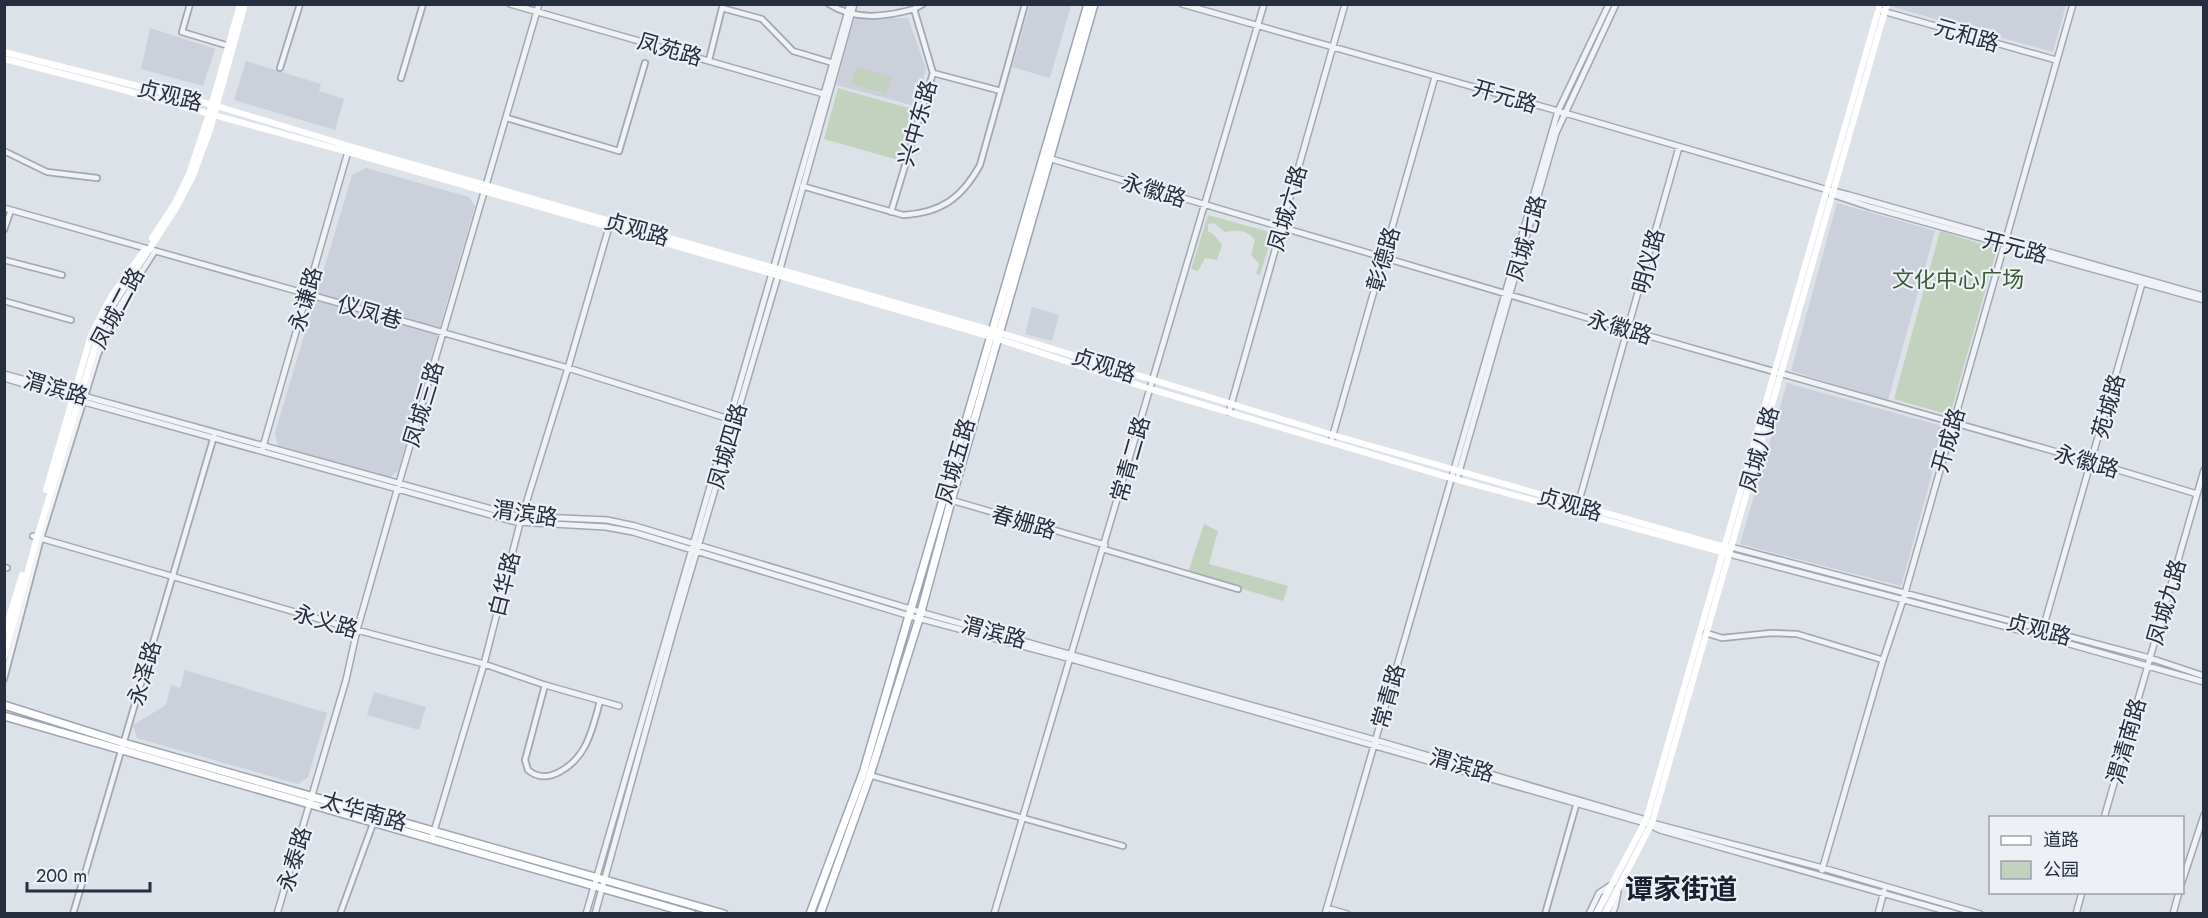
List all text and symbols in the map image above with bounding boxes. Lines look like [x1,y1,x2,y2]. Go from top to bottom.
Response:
street label: 元和路 [1931,11,2003,59]
street label: 凤苑路 [634,25,706,73]
street label: 贞观路 [134,71,206,119]
street label: 开元路 [1469,72,1541,120]
street label: 兴中东路 [889,76,945,170]
street label: 凤城六路 [1259,161,1315,255]
street label: 永徽路 [1118,165,1190,215]
street label: 凤城七路 [1498,191,1554,285]
street label: 贞观路 [601,205,673,253]
street label: 彰德路 [1359,223,1407,295]
street label: 开元路 [1979,223,2051,271]
street label: 明仪路 [1624,225,1672,297]
street label: 凤城二路 [82,262,152,354]
street label: 永谦路 [281,263,329,335]
park label: 文化中心广场 [1892,263,2024,295]
street label: 仪凤巷 [334,288,406,336]
street label: 永徽路 [1584,302,1656,352]
street label: 贞观路 [1068,340,1140,390]
street label: 凤城三路 [395,357,451,451]
street label: 渭滨路 [20,364,92,412]
street label: 苑城路 [2084,370,2132,442]
street label: 凤城四路 [699,399,755,493]
street label: 凤城八路 [1731,402,1787,496]
street label: 开成路 [1924,404,1972,476]
street label: 常青二路 [1102,412,1158,506]
street label: 凤城五路 [927,414,983,508]
street label: 永徽路 [2051,437,2123,485]
street label: 贞观路 [1534,480,1606,528]
street label: 渭滨路 [490,493,560,533]
street label: 春姗路 [988,498,1060,546]
street label: 白华路 [480,548,528,620]
street label: 凤城九路 [2138,555,2194,649]
street label: 永义路 [290,597,362,645]
street label: 贞观路 [2003,605,2075,653]
street label: 渭滨路 [958,608,1030,656]
street label: 永泽路 [120,637,168,709]
street label: 常青路 [1364,660,1412,732]
street label: 渭清南路 [2098,694,2154,788]
street label: 渭滨路 [1426,741,1498,789]
street label: 太华南路 [317,783,411,839]
legend [1989,816,2184,894]
street label: 永泰路 [269,823,319,895]
text: 道路 [2043,827,2079,853]
scale bar [27,855,150,893]
text: 公园 [2043,857,2079,883]
text: 200 m [36,863,87,889]
district label: 谭家街道 [1625,869,1737,910]

